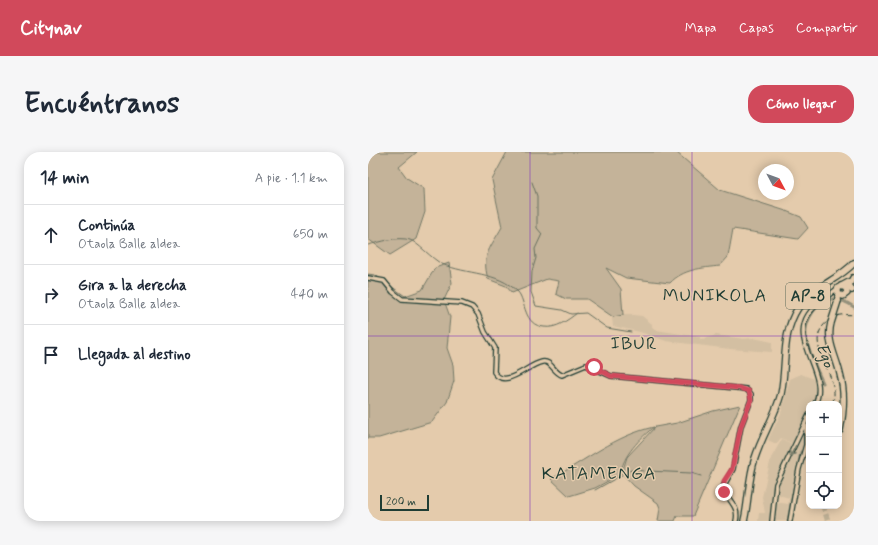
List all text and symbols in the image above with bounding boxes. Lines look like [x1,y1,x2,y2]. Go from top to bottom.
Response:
text: Citynav [20,16,82,41]
text: Mapa [685,19,717,37]
text: Capas [739,19,774,37]
text: Compartir [796,19,858,37]
button: Cómo llegar [748,85,854,123]
text: Encuéntranos [24,86,180,123]
north arrow [758,164,794,200]
text: 14 min [40,167,89,189]
text: A pie · 1.1 km [255,170,328,187]
text: Continúa [78,216,135,236]
icon: ahead [40,224,62,246]
text: 650 m [293,226,328,243]
text: Otaola Balle aldea [78,236,180,253]
text: Gira a la derecha [78,276,187,296]
road number: AP-8 [786,283,830,309]
icon: right [40,284,62,306]
district label: MUNIKOLA [663,284,767,308]
text: 440 m [291,286,328,303]
text: Otaola Balle aldea [78,296,180,313]
district label: IBUR [610,332,658,356]
water label: Ego [810,340,840,372]
icon: arrive [40,344,62,366]
text: Llegada al destino [78,345,191,365]
route start [585,358,603,376]
map controls [806,401,842,509]
button: + [806,401,842,437]
button: − [806,437,842,473]
one-way arrow [789,445,796,457]
district label: KATAMENGA [541,462,657,486]
button: locate [806,473,842,509]
route end [715,483,733,501]
scale bar [380,493,429,512]
text: 200 m [386,495,416,509]

